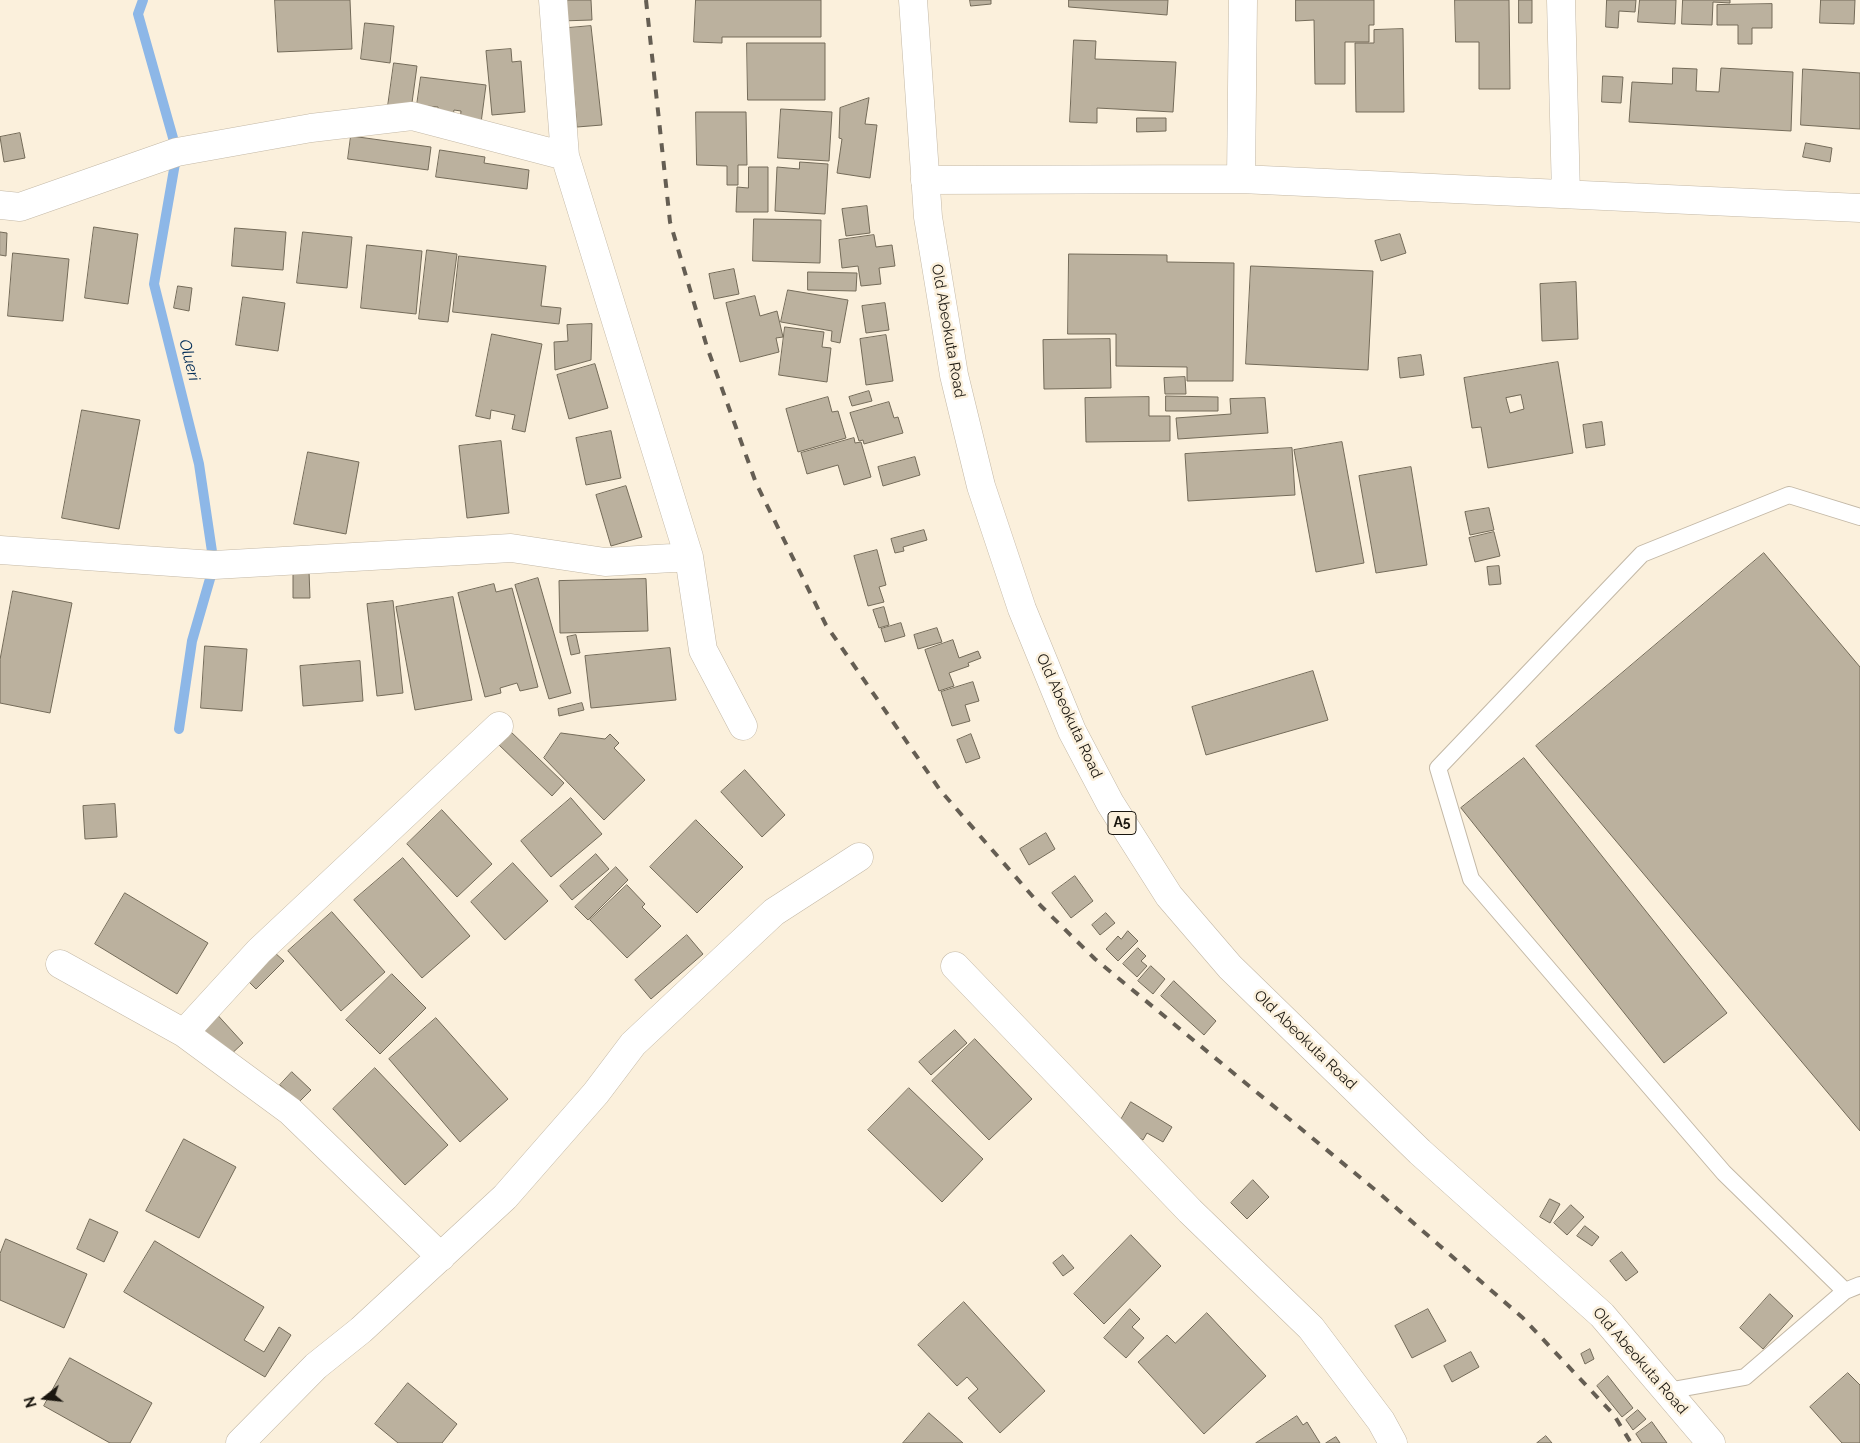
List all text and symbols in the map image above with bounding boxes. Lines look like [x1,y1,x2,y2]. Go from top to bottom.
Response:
street label: Old Abeokuta Road [927,263,969,399]
water label: Olueri [175,337,203,383]
street label: Old Abeokuta Road [1032,651,1106,781]
road number: A5 [1108,811,1136,834]
street label: Old Abeokuta Road [1250,986,1360,1094]
street label: Old Abeokuta Road [1589,1304,1691,1418]
north arrow [20,1373,70,1423]
text: N [21,1395,40,1409]

